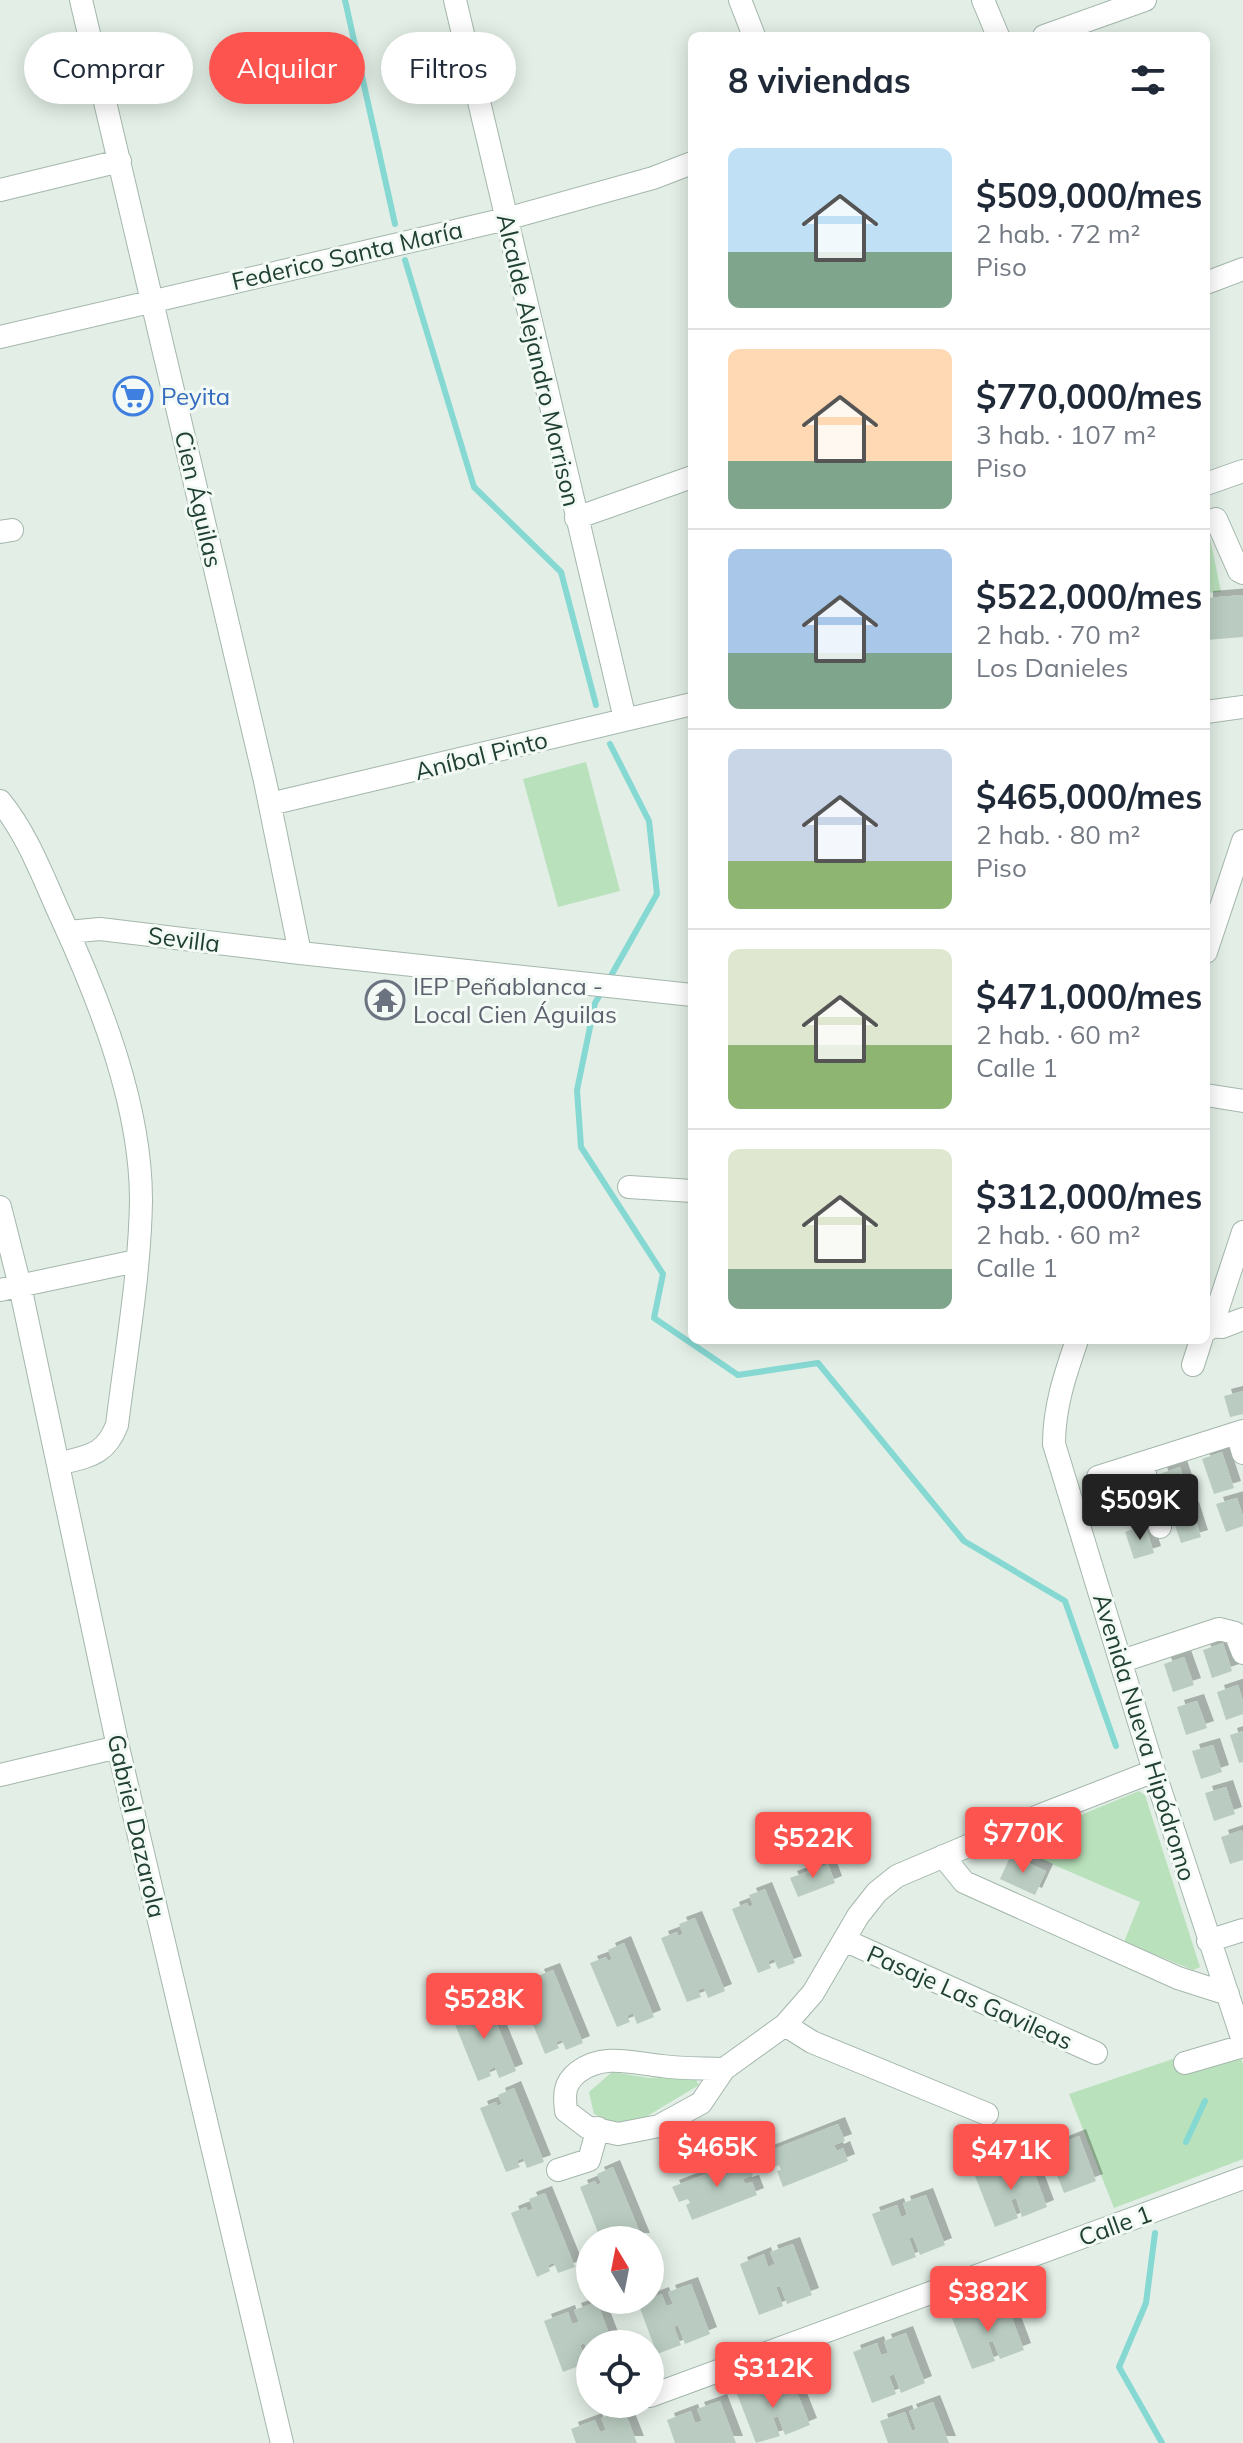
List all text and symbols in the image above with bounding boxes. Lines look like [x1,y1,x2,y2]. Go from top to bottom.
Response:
chip: Comprar [24,32,193,104]
chip: Alquilar [209,32,365,104]
chip: Filtros [381,32,516,104]
icon: filters [1126,58,1170,102]
text: 8 viviendas [728,59,911,102]
text: $509,000/mes [976,174,1202,217]
icon: home [792,180,888,276]
street label: Alcalde Alejandro Morrison [491,211,587,509]
street label: Federico Santa María [229,214,465,296]
text: 2 hab. · 72 m² [976,217,1140,250]
text: Piso [976,250,1027,283]
supermarket icon: Peyita [112,375,154,417]
text: $770,000/mes [976,375,1202,418]
place label: Peyita [161,381,230,411]
icon: home [792,381,888,477]
text: 3 hab. · 107 m² [976,418,1156,451]
street label: Cien Águilas [169,428,229,570]
text: Piso [976,451,1027,484]
text: $522,000/mes [976,575,1202,618]
icon: home [792,581,888,677]
text: 2 hab. · 70 m² [976,618,1140,651]
text: Los Danieles [976,651,1128,684]
street label: Aníbal Pinto [411,724,551,786]
text: $465,000/mes [976,775,1202,818]
icon: home [792,781,888,877]
text: 2 hab. · 80 m² [976,818,1140,851]
text: Piso [976,851,1027,884]
street label: Sevilla [146,920,222,958]
place label: IEP Peñablanca - Local Cien Águilas [413,971,617,1029]
text: $471,000/mes [976,975,1202,1018]
temple icon: IEP Peñablanca - Local Cien Águilas [364,979,406,1021]
icon: home [792,981,888,1077]
text: 2 hab. · 60 m² [976,1018,1140,1051]
text: Calle 1 [976,1051,1058,1084]
text: $312,000/mes [976,1175,1202,1218]
icon: home [792,1181,888,1277]
text: 2 hab. · 60 m² [976,1218,1140,1251]
text: Calle 1 [976,1251,1058,1284]
pin: $509K [1084,1474,1196,1542]
text: $509K [1100,1483,1180,1516]
street label: Avenida Nueva Hipódromo [1087,1590,1203,1884]
street label: Gabriel Dazarola [101,1731,173,1921]
pin: $770K [967,1807,1079,1875]
pin: $522K [757,1812,869,1880]
text: $770K [983,1816,1063,1849]
text: $522K [773,1821,853,1854]
street label: Pasaje Las Gavileas [863,1938,1077,2056]
pin: $528K [428,1973,540,2041]
text: $528K [444,1982,524,2015]
pin: $465K [661,2121,773,2189]
pin: $471K [955,2124,1067,2192]
text: $465K [677,2130,757,2163]
text: $471K [971,2133,1051,2166]
street label: Calle 1 [1074,2198,1156,2252]
north arrow [576,2226,664,2314]
map controls [576,2226,664,2418]
pin: $382K [932,2266,1044,2334]
text: $382K [948,2275,1028,2308]
button: locate [576,2330,664,2418]
pin: $312K [717,2342,829,2410]
text: $312K [733,2351,813,2384]

